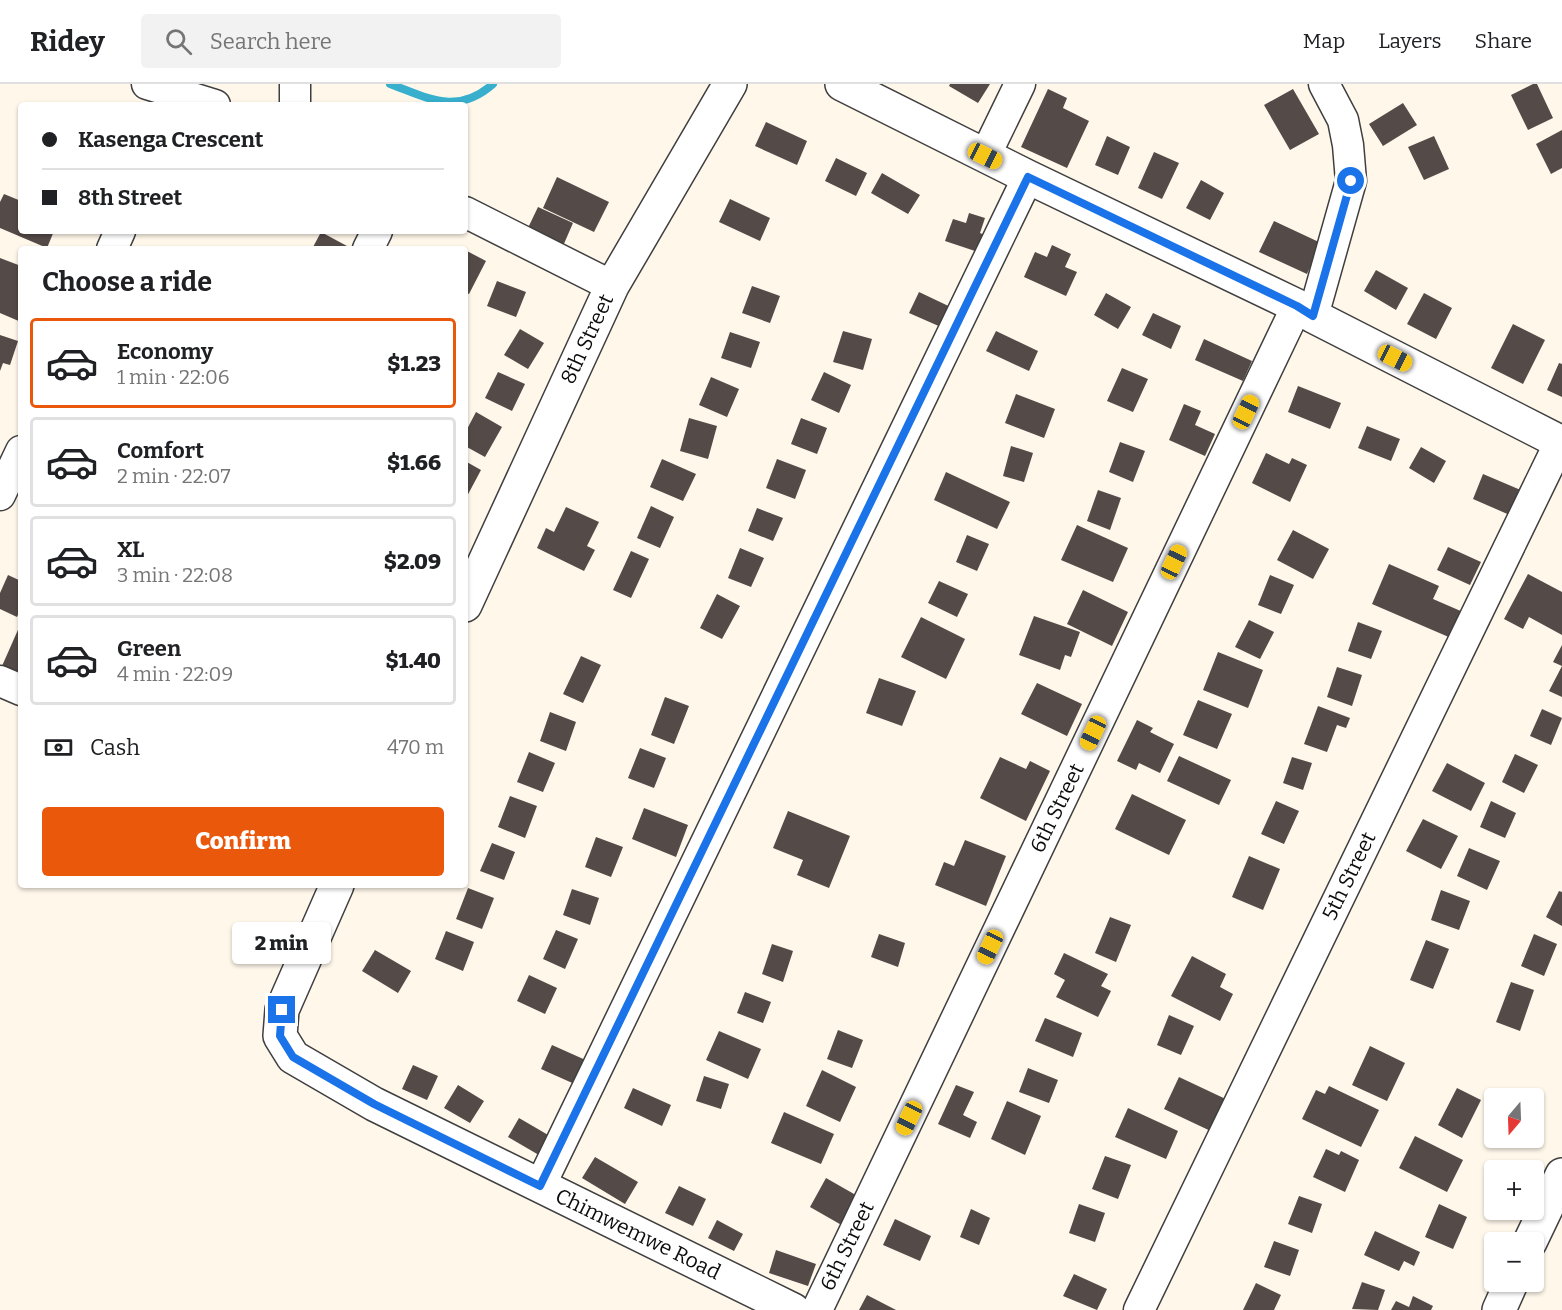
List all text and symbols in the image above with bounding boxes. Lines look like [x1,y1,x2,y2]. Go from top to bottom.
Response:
search box [141,14,561,68]
text: Ridey [30,25,105,58]
icon: search [162,25,195,58]
text: Search here [210,28,332,55]
text: Map [1303,28,1345,54]
text: Layers [1378,28,1442,54]
text: Share [1475,28,1532,54]
text: Kasenga Crescent [78,126,264,153]
car [965,140,1005,172]
route start [1337,167,1364,194]
text: 8th Street [78,184,182,211]
text: Choose a ride [42,266,212,298]
street label: 8th Street [555,289,619,388]
icon: car [45,336,99,390]
text: Economy [117,338,213,365]
car [1375,342,1415,374]
text: $1.23 [387,350,441,377]
text: 1 min · 22:06 [117,365,230,389]
car [1230,392,1262,432]
icon: car [45,435,99,489]
text: Comfort [117,437,204,464]
text: $1.66 [387,449,441,476]
text: 2 min · 22:07 [117,464,231,488]
icon: car [45,534,99,588]
text: XL [117,536,144,563]
car [1158,542,1190,582]
text: $2.09 [384,548,441,575]
text: 3 min · 22:08 [117,563,233,587]
icon: car [45,633,99,687]
text: Green [117,635,181,662]
text: $1.40 [385,647,441,674]
text: 4 min · 22:09 [117,662,233,686]
car [1077,713,1109,753]
icon: cash [42,731,75,764]
text: Cash [90,734,140,761]
text: 470 m [387,735,444,759]
street label: 6th Street [1024,759,1090,857]
button: Confirm [42,807,444,876]
street label: 5th Street [1316,827,1382,924]
callout: 2 min [232,923,332,965]
car [974,927,1006,967]
text: 2 min [255,931,308,955]
route end [268,996,295,1023]
north arrow [1484,1088,1544,1148]
map controls [1484,1088,1544,1292]
car [893,1098,925,1138]
button: + [1484,1160,1544,1220]
street label: Chimwemwe Road [551,1183,725,1285]
street label: 6th Street [814,1197,880,1295]
button: − [1484,1232,1544,1292]

